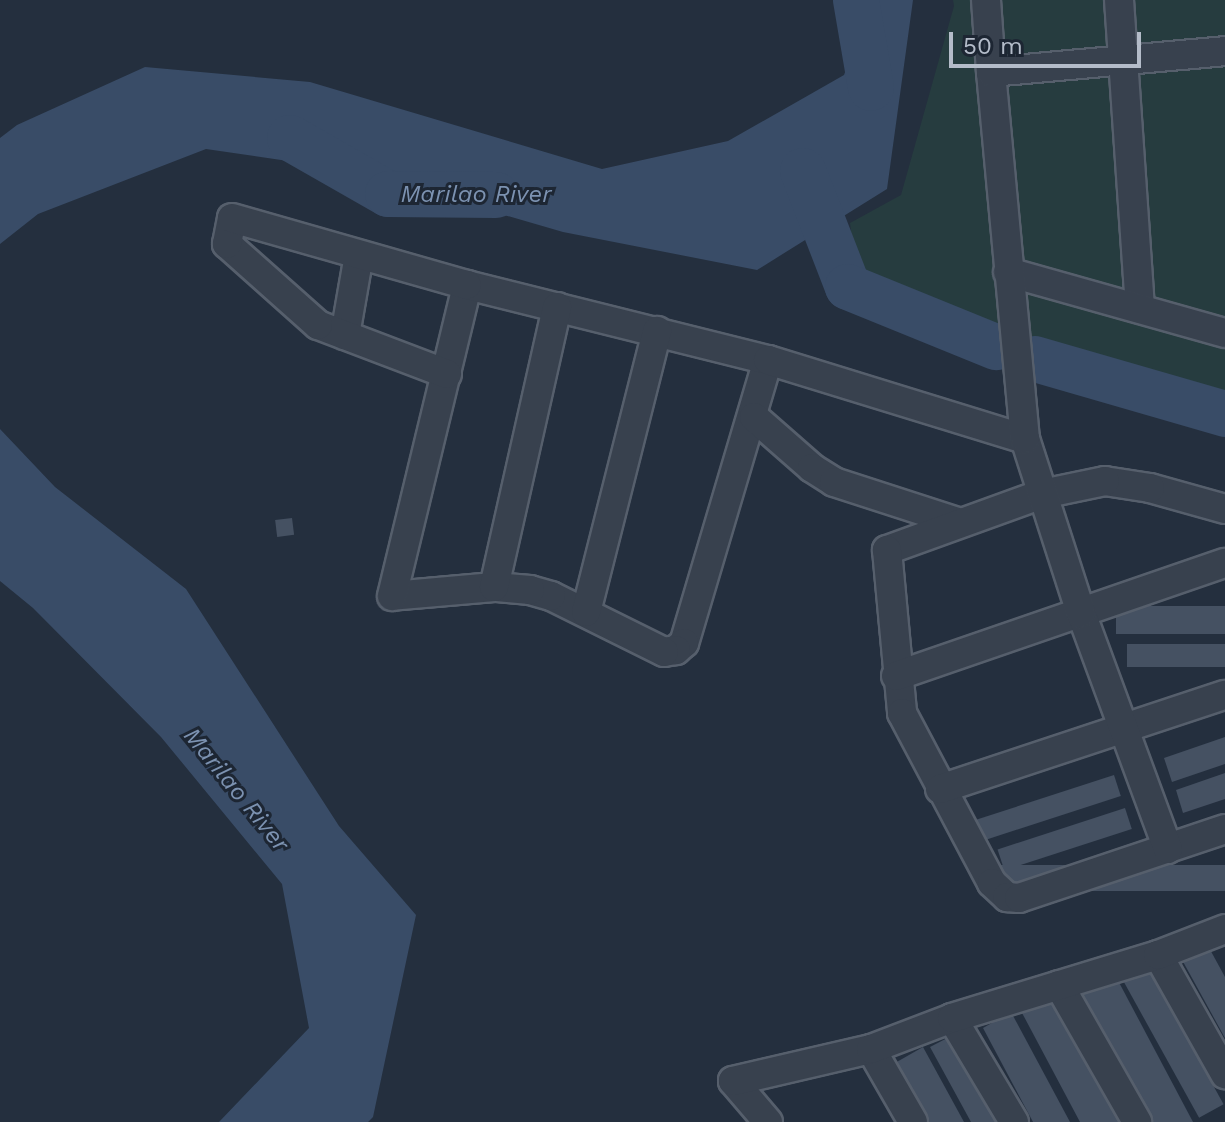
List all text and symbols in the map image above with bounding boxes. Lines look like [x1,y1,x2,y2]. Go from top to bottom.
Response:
scale bar [953,16,1145,66]
text: 50 m [963,32,1023,60]
water label: Marilao River [400,181,552,209]
water label: Marilao River [177,722,295,858]

